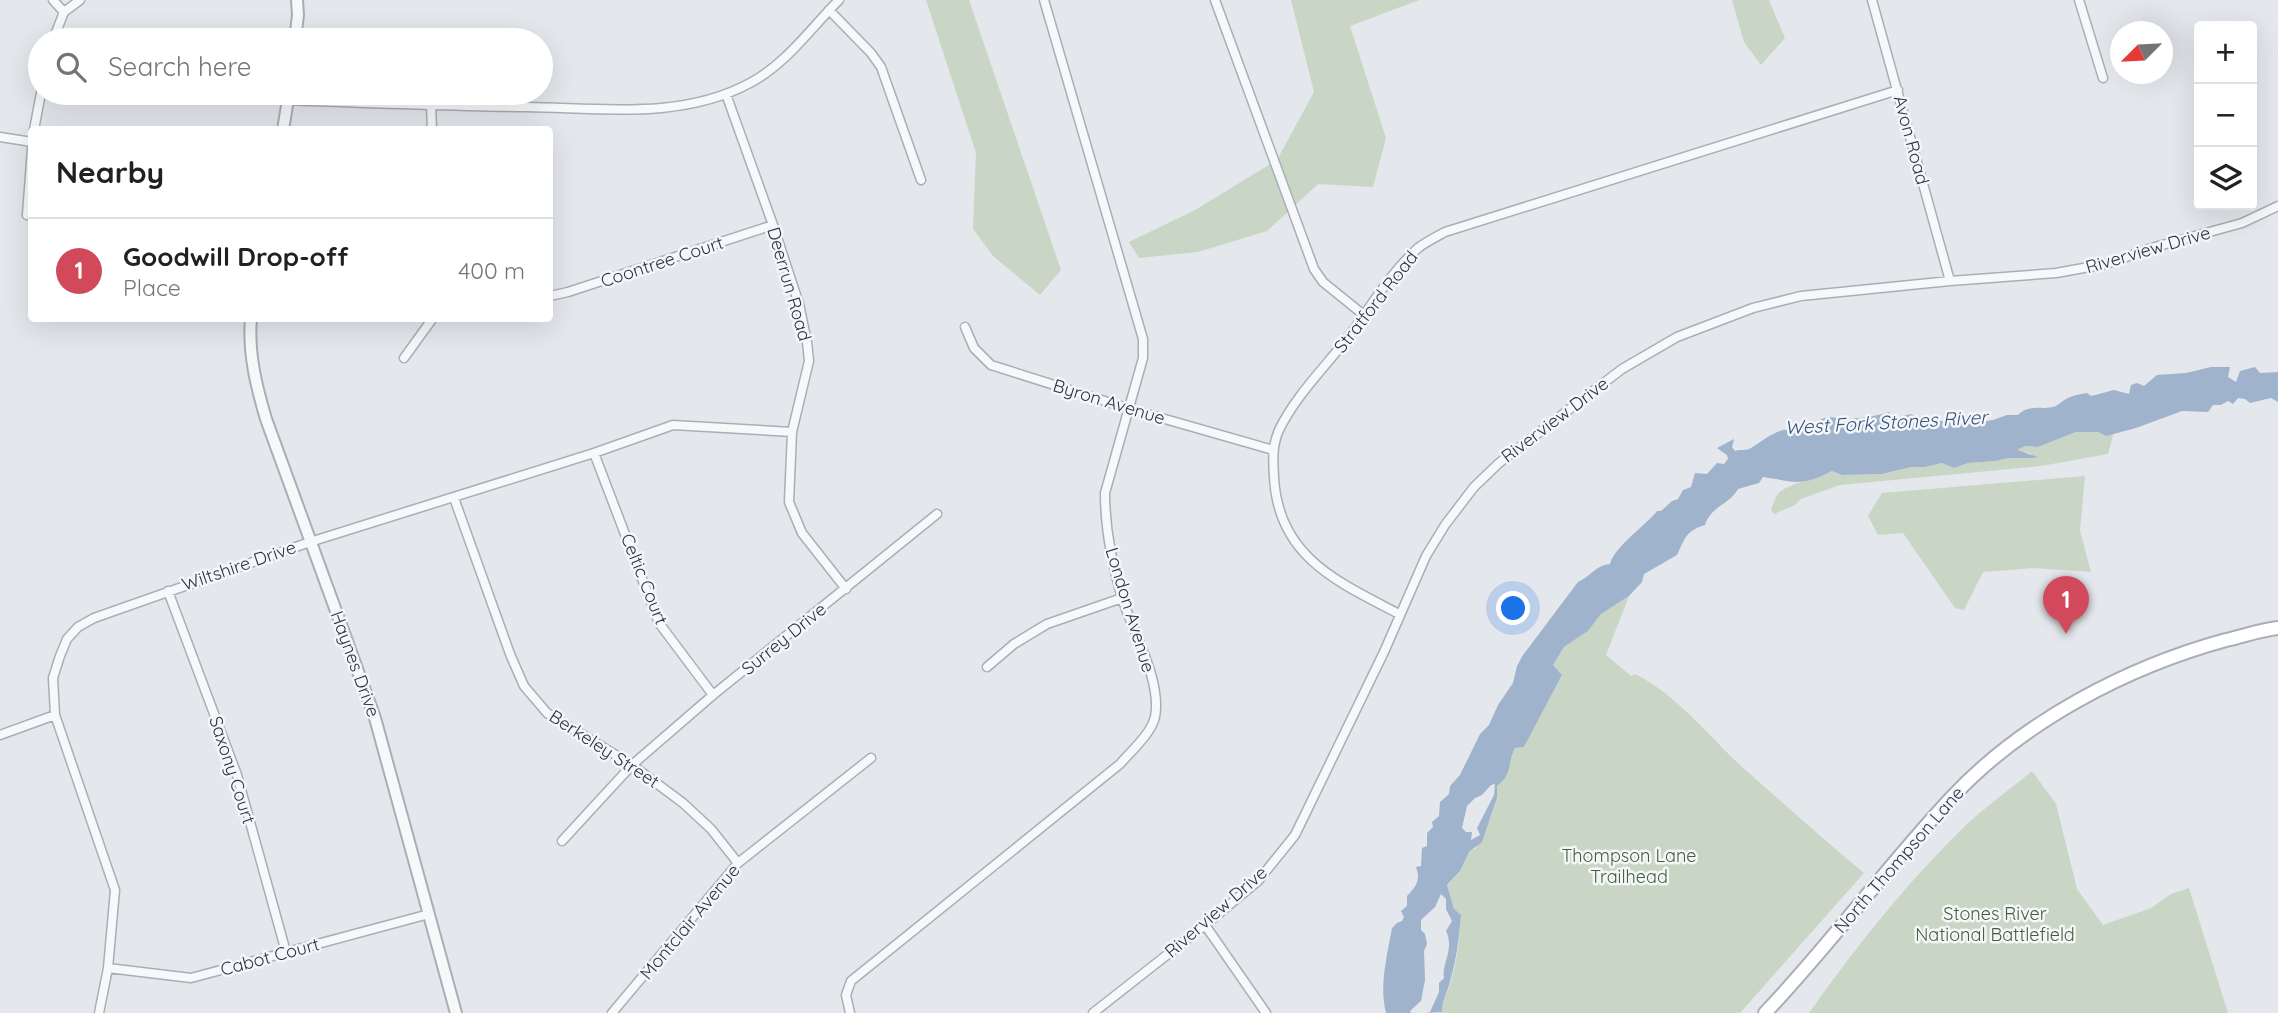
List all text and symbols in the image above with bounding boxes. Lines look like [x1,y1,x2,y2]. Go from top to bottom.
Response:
north arrow [2110,21,2173,84]
map controls [2194,21,2257,210]
button: + [2194,21,2257,84]
search box [28,28,553,105]
icon: search [52,48,90,86]
text: Search here [108,50,252,83]
button: − [2194,84,2257,147]
street label: Avon Road [1889,93,1934,187]
button: layers [2194,147,2257,210]
text: Nearby [56,153,164,191]
street label: Riverview Drive [2083,221,2213,278]
street label: Deerrun Road [762,224,817,344]
street label: Coontree Court [598,231,726,292]
text: Goodwill Drop-off [123,240,348,273]
street label: Stratford Road [1329,246,1423,357]
text: 1 [75,256,83,285]
text: 400 m [458,256,525,285]
text: Place [123,273,181,302]
street label: Riverview Drive [1496,372,1613,468]
street label: Byron Avenue [1050,374,1168,430]
water label: West Fork Stones River [1784,405,1991,439]
street label: Celtic Court [616,530,673,628]
street label: Wiltshire Drive [179,535,299,596]
street label: London Avenue [1101,545,1160,675]
pin: 1 [2043,576,2089,634]
your location [1496,591,1530,625]
street label: Surrey Drive [737,597,831,680]
street label: Haynes Drive [326,608,385,720]
street label: Berkeley Street [545,704,664,793]
street label: Saxony Court [204,713,261,827]
street label: North Thompson Lane [1829,782,1969,938]
park label: Thompson Lane Trailhead [1562,844,1696,888]
street label: Montclair Avenue [635,859,745,984]
street label: Riverview Drive [1160,861,1272,963]
park label: Stones River National Battlefield [1915,902,2075,946]
street label: Cabot Court [218,932,322,981]

